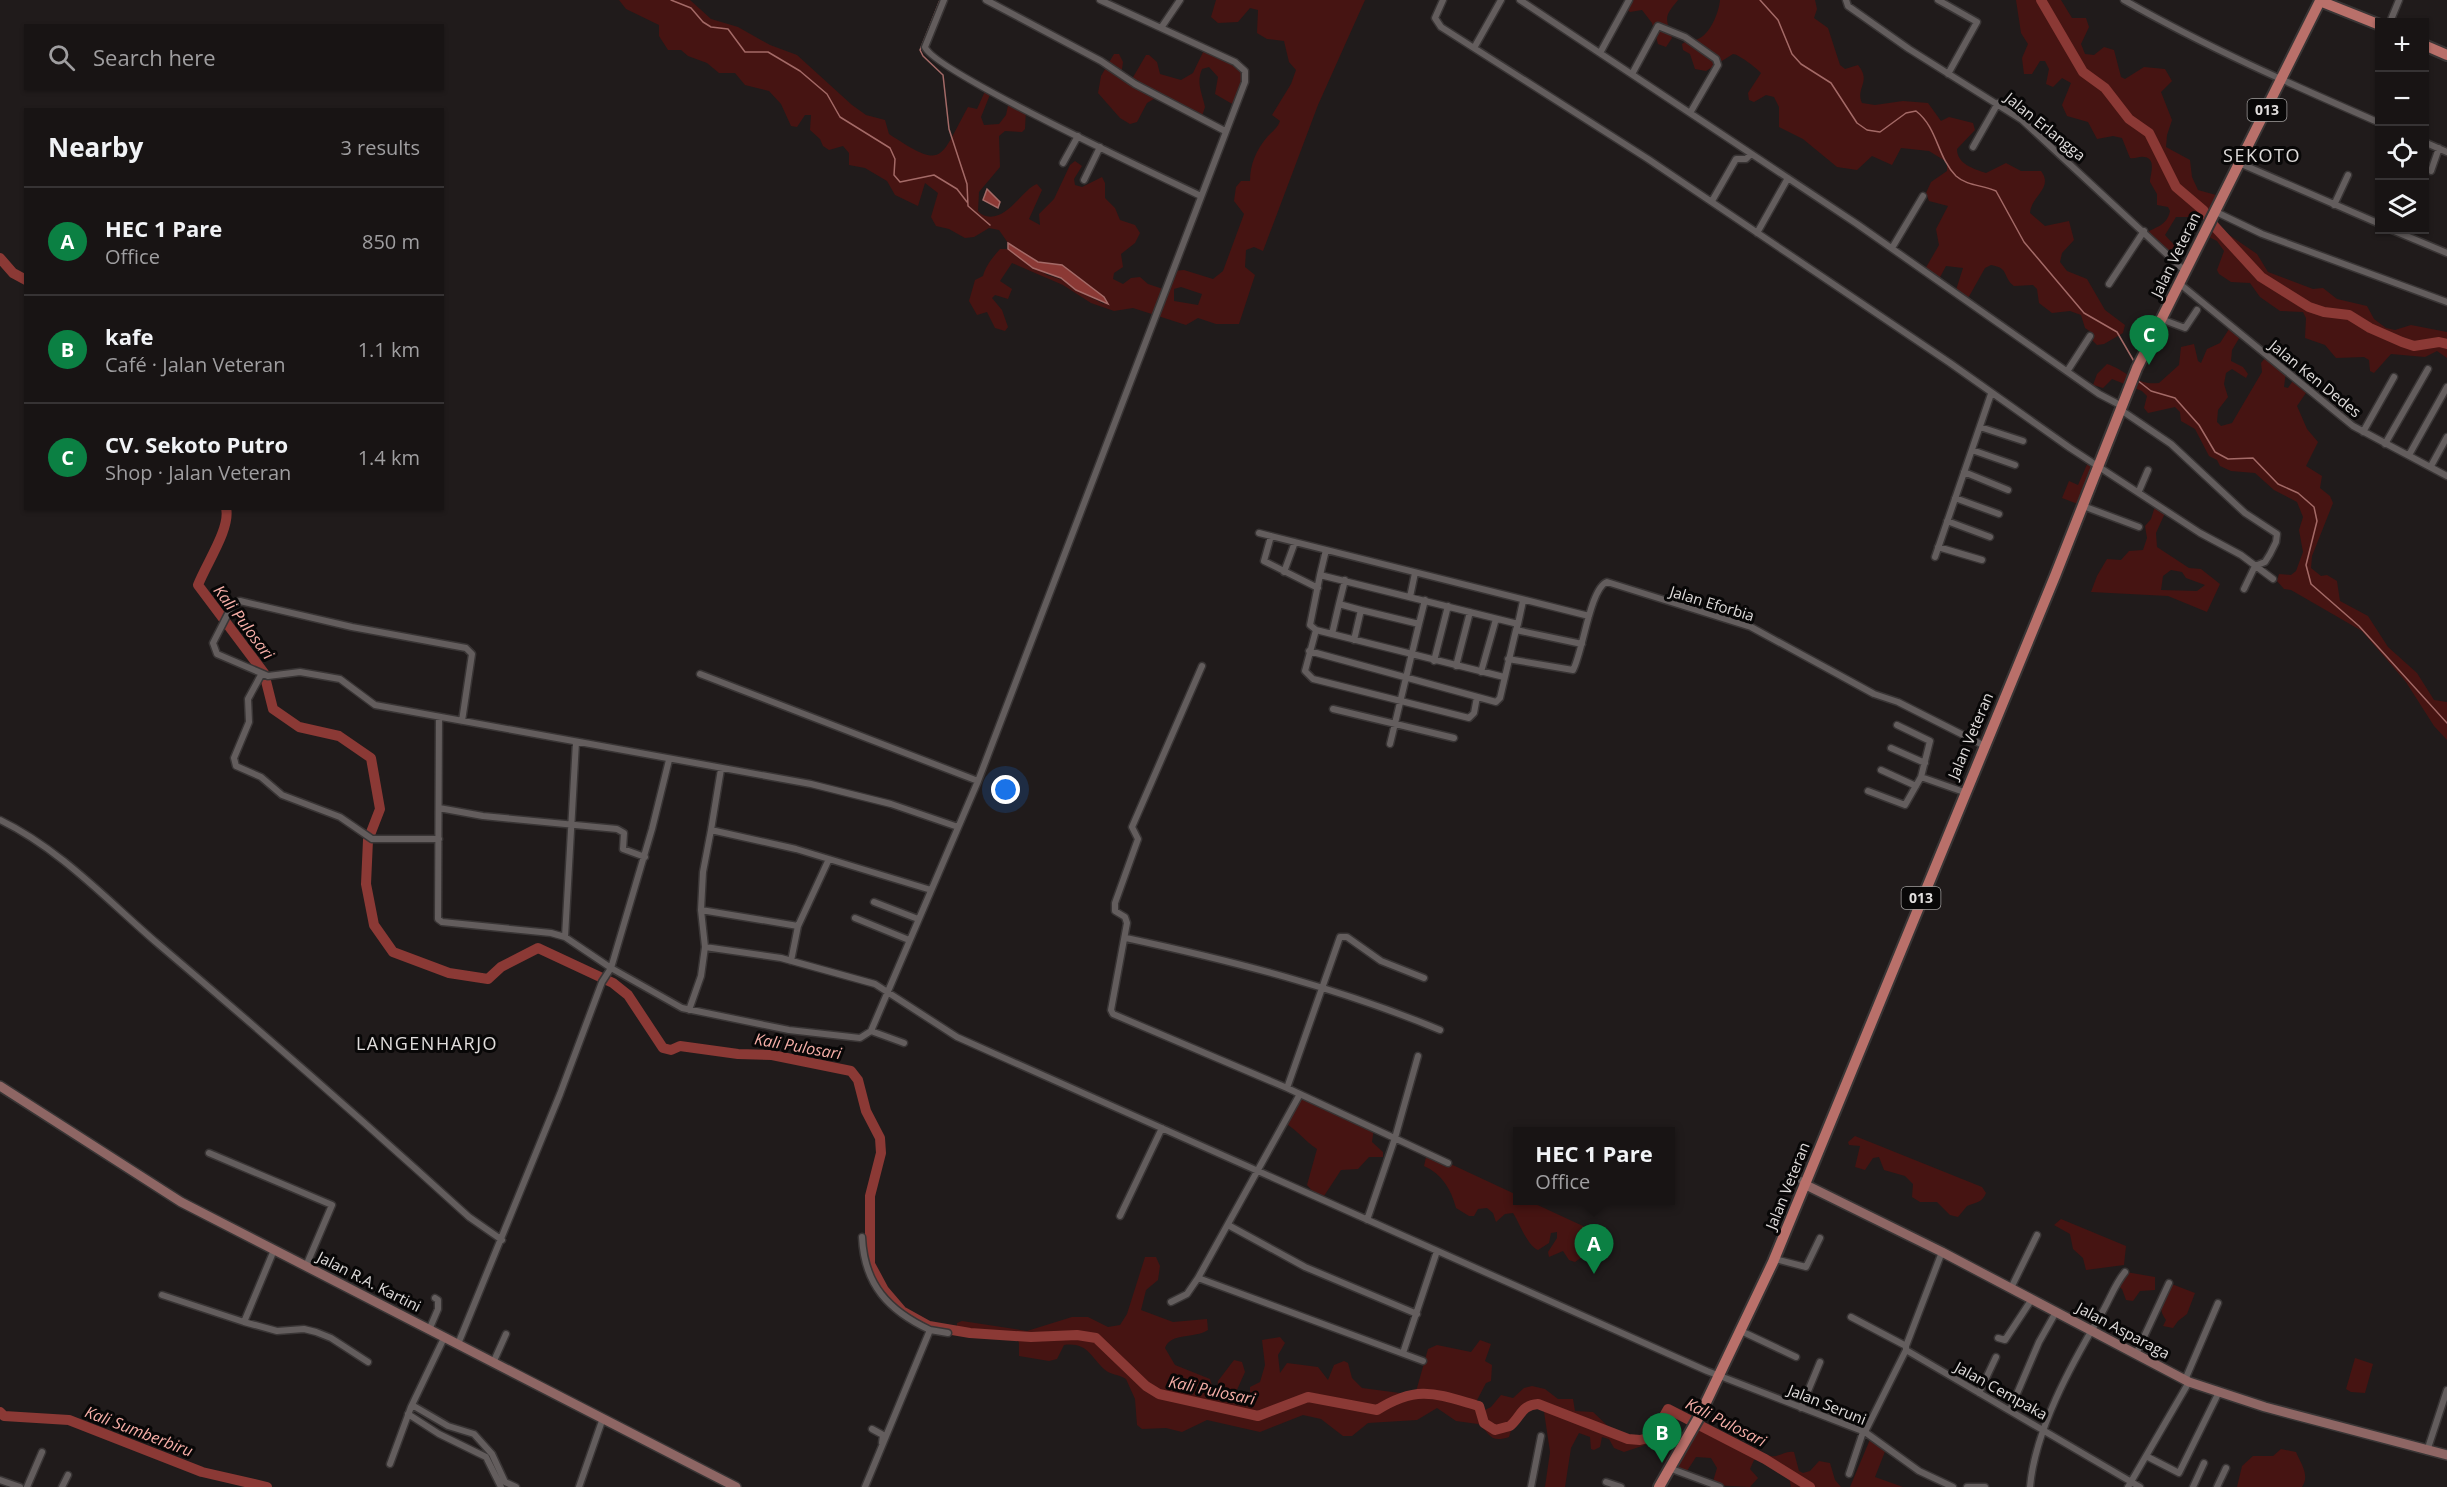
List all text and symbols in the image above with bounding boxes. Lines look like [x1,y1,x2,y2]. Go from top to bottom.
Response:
map controls [2375,18,2429,234]
button: + [2375,18,2429,72]
search box [24,24,444,90]
icon: search [45,41,78,74]
text: Search here [93,42,216,72]
button: − [2375,72,2429,126]
street label: Jalan Erlangga [2000,86,2090,165]
road number: 013 [2248,99,2286,121]
button: locate [2375,126,2429,180]
text: Nearby [48,129,143,165]
text: 3 results [340,134,420,161]
district label: SEKOTO [2223,143,2301,167]
button: layers [2375,180,2429,234]
street label: Jalan Veteran [2145,209,2204,302]
text: HEC 1 Pare [105,213,222,243]
text: A [61,228,74,255]
text: 850 m [362,228,420,255]
text: Office [105,243,160,270]
pin: C [2130,316,2168,365]
text: kafe [105,321,153,351]
street label: Jalan Ken Dedes [2264,334,2366,421]
text: B [61,336,74,363]
text: 1.1 km [358,336,420,363]
text: Café · Jalan Veteran [105,351,286,378]
text: CV. Sekoto Putro [105,429,288,459]
text: C [61,444,74,471]
text: 1.4 km [358,444,420,471]
text: Shop · Jalan Veteran [105,459,291,486]
water label: Kali Pulosari [209,580,280,664]
street label: Jalan Eforbia [1666,580,1757,625]
street label: Jalan Veteran [1942,689,1997,784]
your location [991,775,1020,804]
road number: 013 [1902,887,1940,909]
water label: Kali Pulosari [753,1028,844,1065]
district label: LANGENHARJO [356,1031,498,1055]
popup [1513,1127,1675,1205]
text: HEC 1 Pare [1535,1138,1653,1168]
street label: Jalan Veteran [1760,1139,1814,1234]
text: Office [1535,1168,1590,1195]
pin: A [1574,1224,1614,1274]
street label: Jalan R.A. Kartini [312,1245,425,1316]
street label: Jalan Asparaga [2072,1296,2173,1363]
street label: Jalan Cempaka [1950,1355,2051,1424]
water label: Kali Pulosari [1167,1370,1258,1410]
street label: Jalan Seruni [1784,1379,1869,1429]
water label: Kali Pulosari [1682,1392,1771,1452]
water label: Kali Sumberbiru [82,1400,196,1462]
pin: B [1642,1414,1682,1463]

